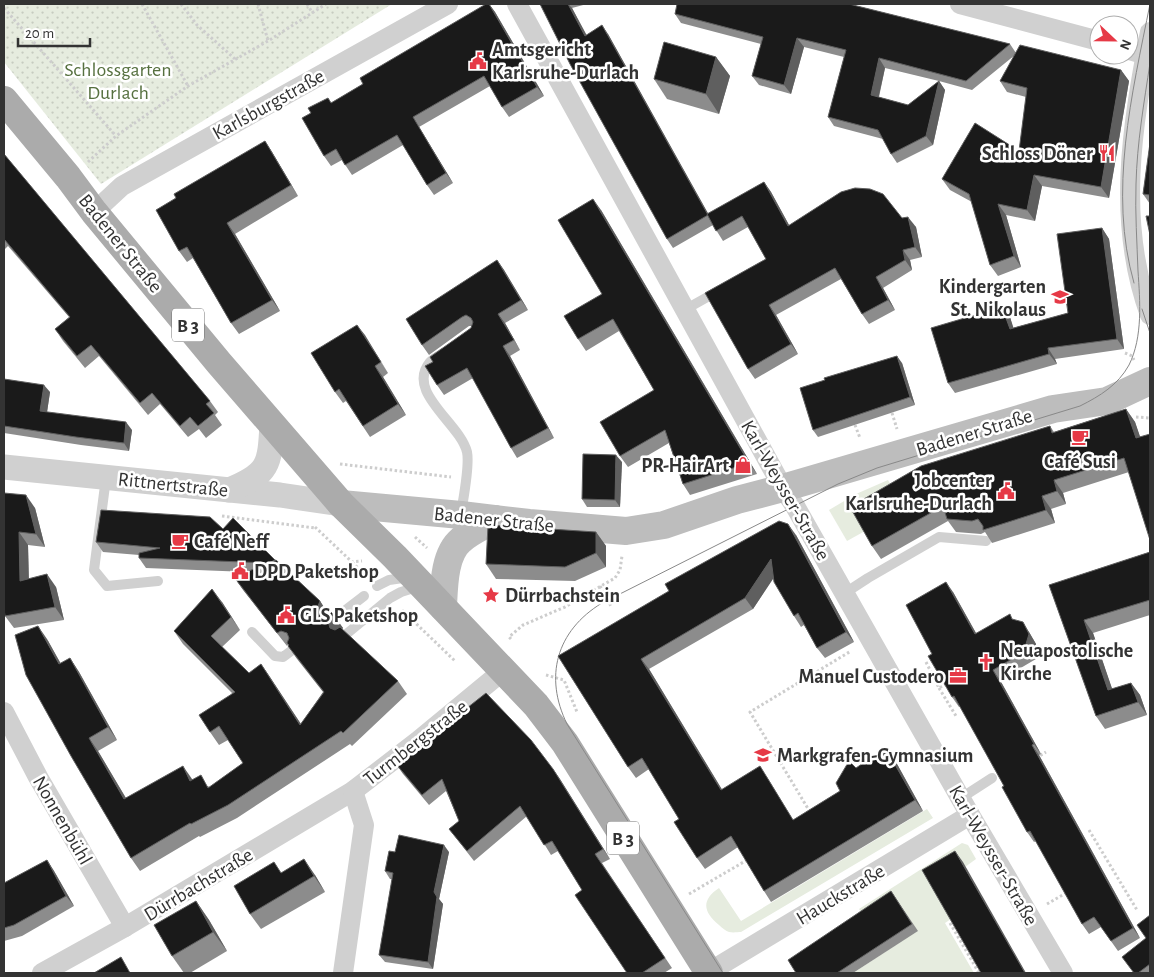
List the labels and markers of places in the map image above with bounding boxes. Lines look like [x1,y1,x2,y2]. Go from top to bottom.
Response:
place label: Amtsgericht Karlsruhe-Durlach [492,40,639,83]
public building icon: Amtsgericht Karlsruhe-Durlach [468,51,488,71]
restaurant icon: Schloss Döner [1097,143,1117,163]
place label: Schloss Döner [982,144,1093,164]
place label: Kindergarten St. Nikolaus [939,277,1046,320]
school or university icon: Kindergarten St. Nikolaus [1050,287,1070,307]
cafe icon: Café Susi [1070,427,1090,447]
place label: Café Susi [1044,452,1116,472]
shop icon: PR-HairArt [733,455,753,475]
place label: PR-HairArt [641,456,729,476]
place label: Jobcenter Karlsruhe-Durlach [845,471,992,514]
public building icon: Jobcenter Karlsruhe-Durlach [996,481,1016,501]
cafe icon: Café Neff [170,531,190,551]
place label: Café Neff [194,532,270,552]
public building icon: DPD Paketshop [230,561,250,581]
place label: DPD Paketshop [254,562,379,582]
place icon: Dürrbachstein [481,585,501,605]
place label: Dürrbachstein [505,586,620,606]
public building icon: GLS Paketshop [276,605,296,625]
place label: GLS Paketshop [300,606,418,626]
place label: Neuapostolische Kirche [1000,641,1133,684]
church icon: Neuapostolische Kirche [976,652,996,672]
office icon: Manuel Custodero [948,666,968,686]
place label: Manuel Custodero [799,667,944,687]
school or university icon: Markgrafen-Gymnasium [753,745,773,765]
place label: Markgrafen-Gymnasium [777,746,973,766]

